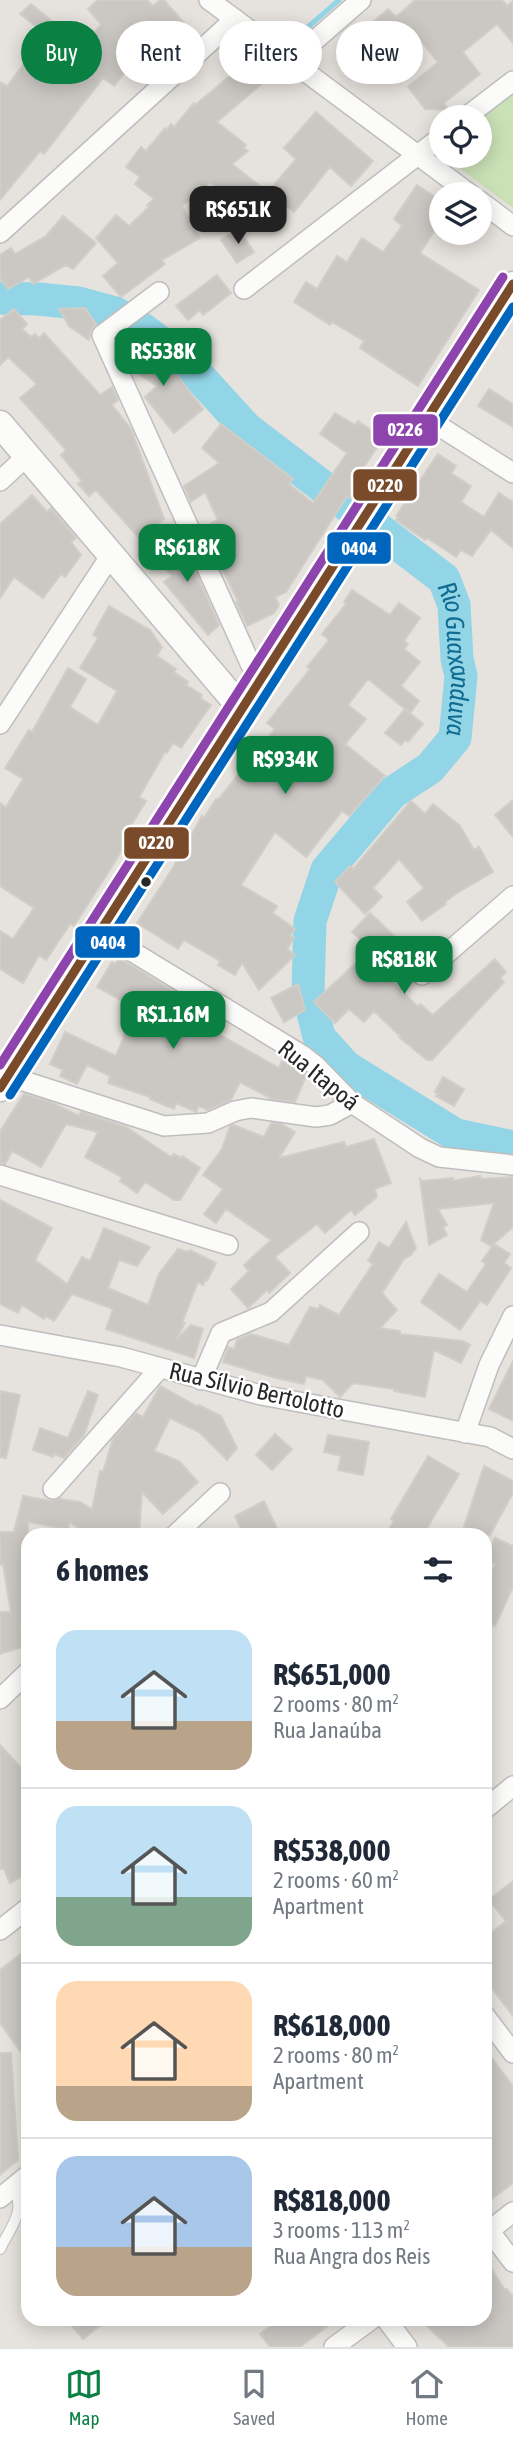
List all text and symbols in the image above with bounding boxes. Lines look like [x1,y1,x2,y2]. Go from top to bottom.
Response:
chip: Buy [21,21,102,84]
chip: Rent [116,21,205,84]
chip: Filters [219,21,322,84]
chip: New [336,21,423,84]
map controls [429,105,492,245]
button: locate [429,105,492,168]
button: layers [429,182,492,245]
pin: R$651K [181,187,295,246]
text: R$651K [206,196,270,222]
pin: R$538K [106,328,220,388]
text: R$538K [131,338,195,364]
line badge: 0226 [372,413,439,447]
text: 0226 [387,418,423,440]
line badge: 0220 [352,468,418,502]
text: 0220 [367,474,403,496]
pin: R$618K [130,524,244,584]
line badge: 0404 [326,531,392,565]
text: R$618K [155,534,219,560]
text: 0404 [341,537,377,559]
water label: Rio Guaxanduva [431,577,476,737]
pin: R$934K [228,736,342,796]
text: R$934K [253,746,317,772]
line badge: 0220 [123,826,190,860]
text: 0220 [138,831,174,853]
unlabelled marker [139,875,153,889]
line badge: 0404 [74,925,141,959]
text: 0404 [90,931,126,953]
pin: R$818K [347,936,461,996]
text: R$818K [372,946,436,972]
pin: R$1.16M [108,992,238,1051]
text: R$1.16M [136,1001,210,1027]
street label: Rua Itapoá [273,1034,365,1116]
street label: Rua Sílvio Bertolotto [167,1357,347,1423]
icon: filters [419,1551,457,1589]
text: 6 homes [56,1553,149,1587]
text: R$651,000 [273,1657,391,1691]
icon: home [112,1658,196,1742]
text: 2 rooms · 80 m² [273,1691,399,1717]
text: Rua Janaúba [273,1717,382,1743]
text: R$538,000 [273,1833,391,1867]
icon: home [112,1834,196,1918]
text: 2 rooms · 60 m² [273,1867,399,1893]
text: Apartment [273,1893,364,1919]
text: R$618,000 [273,2008,391,2042]
icon: home [112,2009,196,2093]
text: 2 rooms · 80 m² [273,2042,399,2068]
text: Apartment [273,2068,364,2094]
text: R$818,000 [273,2183,391,2217]
icon: home [112,2184,196,2268]
text: 3 rooms · 113 m² [273,2217,410,2243]
text: Rua Angra dos Reis [273,2243,430,2269]
tab: Map [65,2365,103,2429]
tab: Saved [233,2365,275,2429]
tab: Home [406,2365,448,2429]

